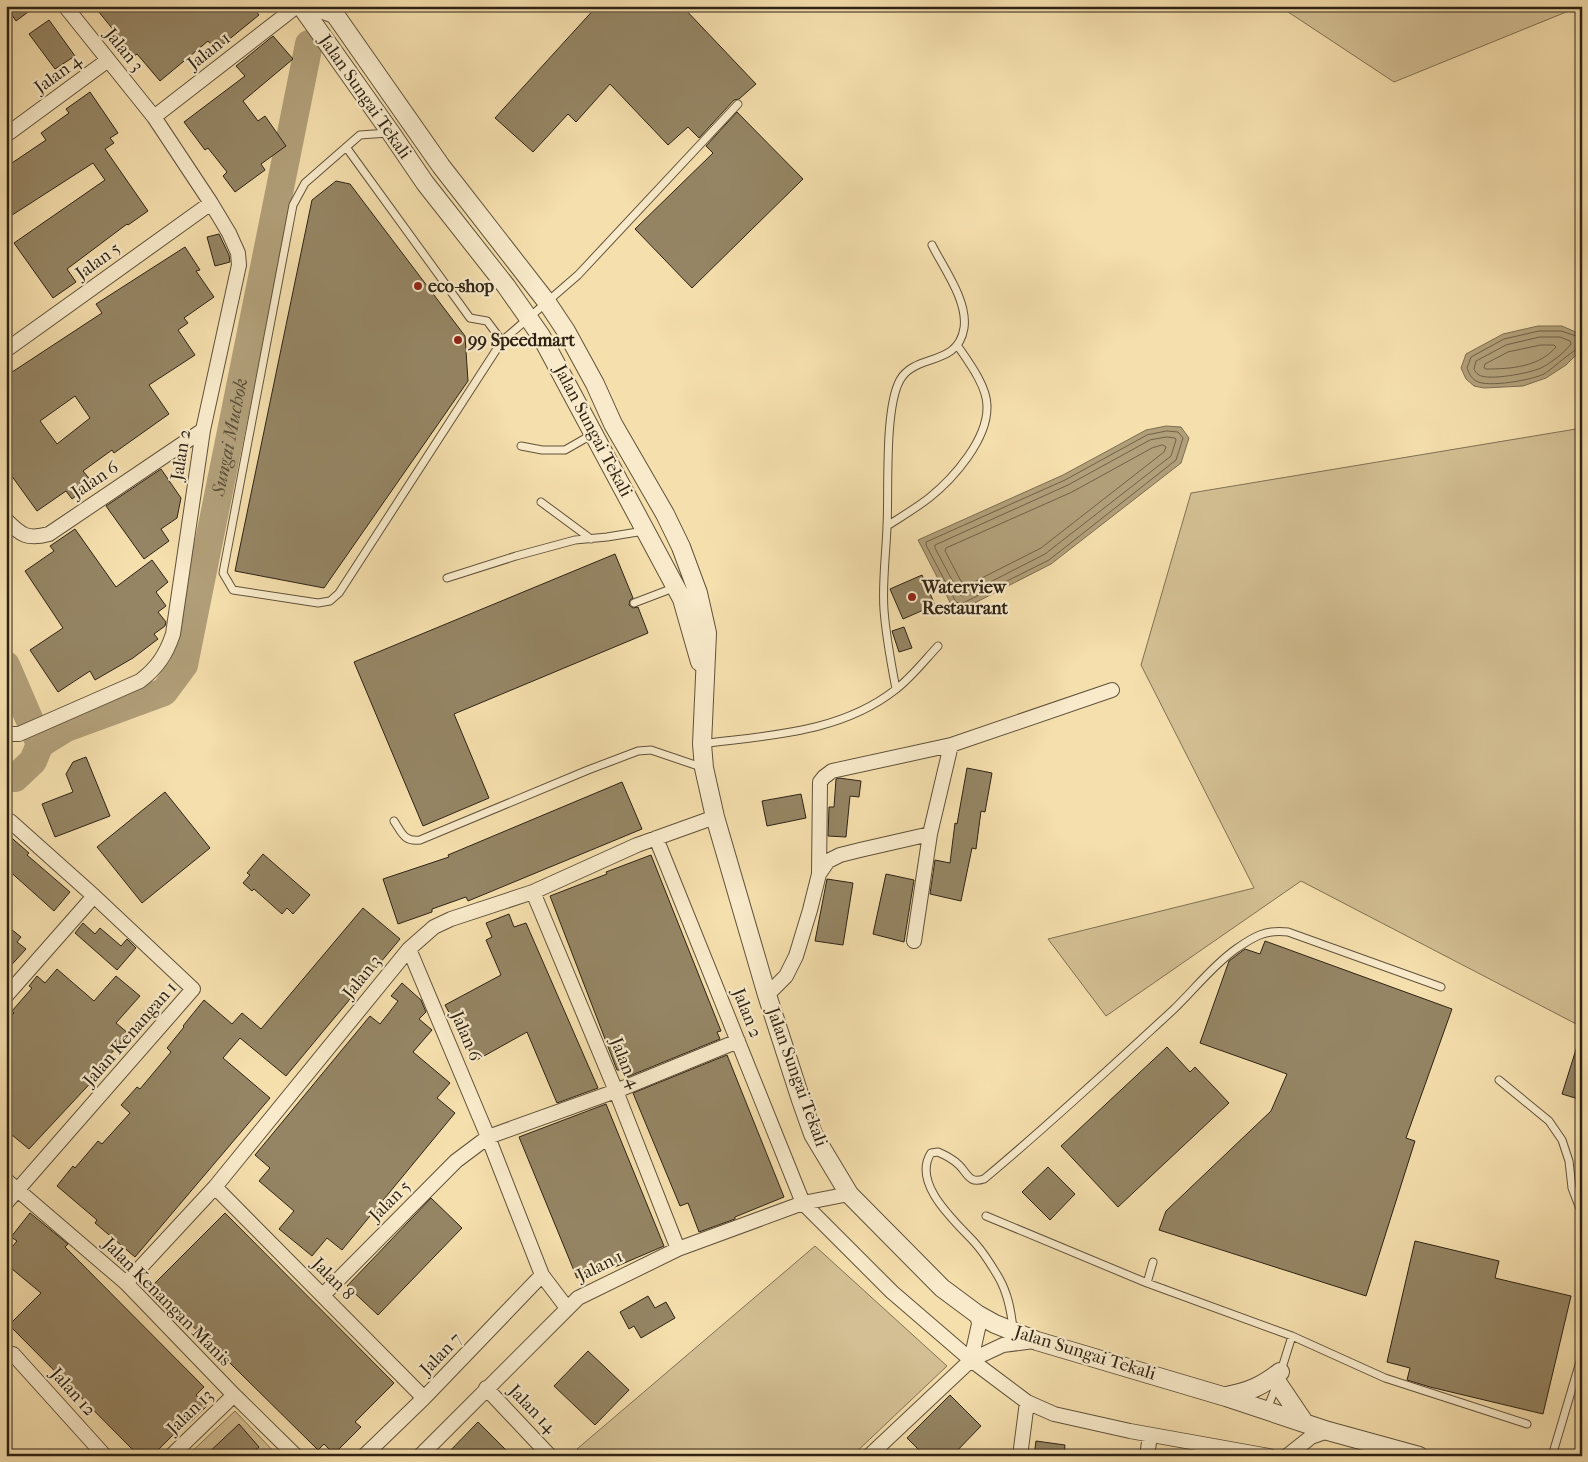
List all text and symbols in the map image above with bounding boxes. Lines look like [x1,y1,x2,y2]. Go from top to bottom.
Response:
street label: Jalan 3 [99,23,148,76]
street label: Jalan 1 [182,28,235,76]
street label: Jalan Sungai Tekali [313,29,416,164]
street label: Jalan 4 [29,50,86,99]
street label: Jalan 5 [70,238,125,285]
place label: eco-shop [428,276,494,297]
marker: eco-shop [412,280,424,292]
place label: 99 Speedmart [467,330,575,351]
marker: 99 Speedmart [452,334,464,346]
street label: Jalan Sungai Tekali [548,360,637,501]
water label: Sungai Muchok [207,376,252,499]
street label: Jalan 2 [166,428,195,484]
street label: Jalan 6 [66,457,123,504]
place label: Waterview Restaurant [921,577,1009,619]
marker: Waterview Restaurant [906,591,918,603]
street label: Jalan 3 [337,951,386,1004]
street label: Jalan Kenangan 1 [77,977,181,1092]
street label: Jalan 2 [727,983,766,1041]
street label: Jalan Sungai Tekali [761,1003,832,1150]
street label: Jalan 6 [445,1006,486,1064]
street label: Jalan 4 [605,1033,645,1092]
street label: Jalan 5 [363,1176,415,1228]
street label: Jalan Kenangan Manis [97,1232,236,1371]
street label: Jalan 1 [572,1246,627,1287]
street label: Jalan 8 [306,1252,359,1305]
street label: Jalan Sungai Tekali [1010,1321,1159,1385]
street label: Jalan 7 [414,1328,466,1381]
street label: Jalan 12 [44,1362,100,1421]
street label: Jalan 14 [502,1379,560,1438]
street label: Jalan 13 [161,1385,217,1440]

